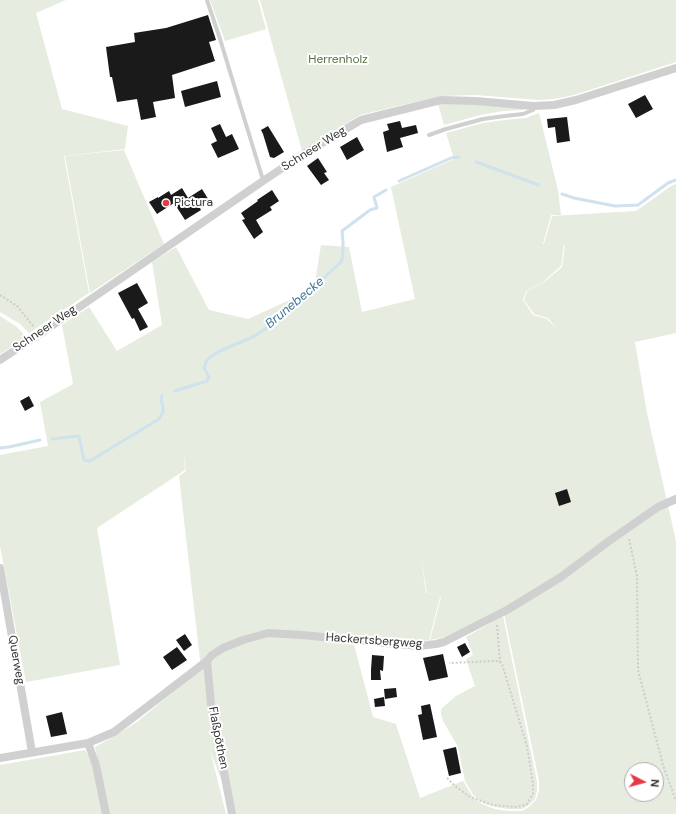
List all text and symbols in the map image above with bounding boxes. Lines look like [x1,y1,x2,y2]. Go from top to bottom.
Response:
park label: Herrenholz [308,53,368,67]
street label: Schneer Weg [279,123,349,175]
place label: Pictura [174,196,213,210]
marker: Pictura [161,198,171,208]
water label: Brunebecke [263,274,327,332]
street label: Schneer Weg [11,303,79,355]
street label: Hackertsbergweg [325,630,423,652]
street label: Querweg [5,634,27,686]
street label: Flaßpöthen [205,706,231,770]
north arrow [624,762,664,802]
text: N [648,778,662,788]

